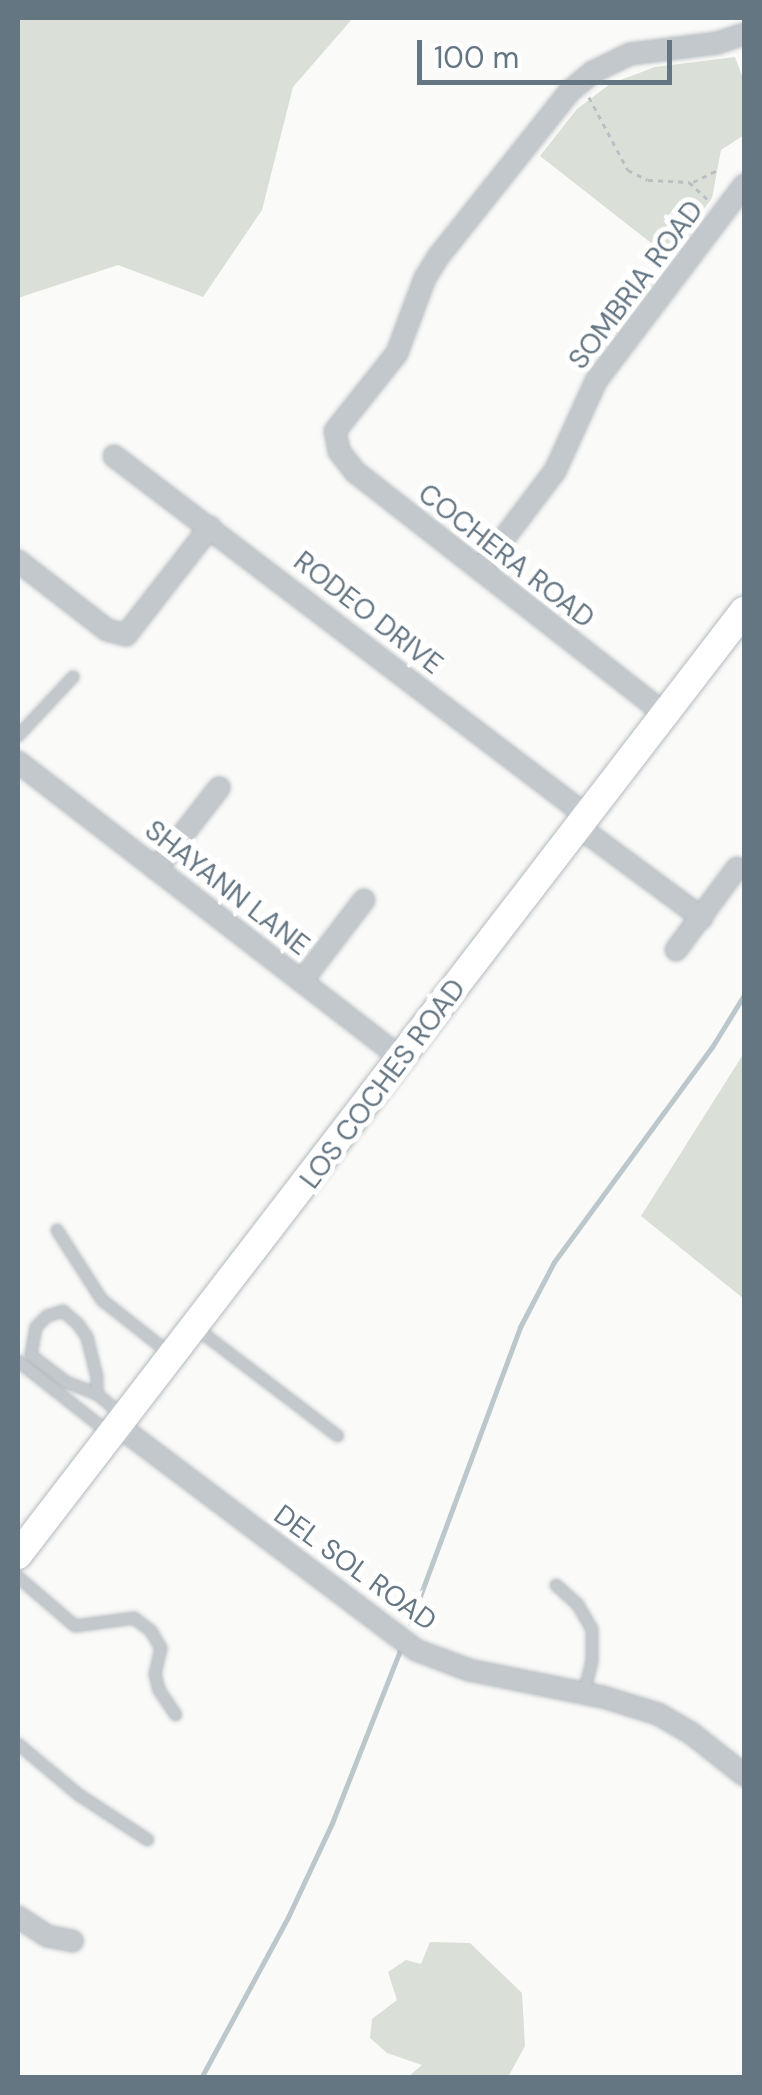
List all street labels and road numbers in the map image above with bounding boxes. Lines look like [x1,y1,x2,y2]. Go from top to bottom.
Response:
street label: SOMBRIA ROAD [562,194,710,376]
street label: COCHERA ROAD [411,477,601,635]
street label: RODEO DRIVE [287,545,449,681]
street label: SHAYANN LANE [138,813,316,963]
street label: LOS COCHES ROAD [293,973,473,1195]
street label: DEL SOL ROAD [267,1498,443,1638]

